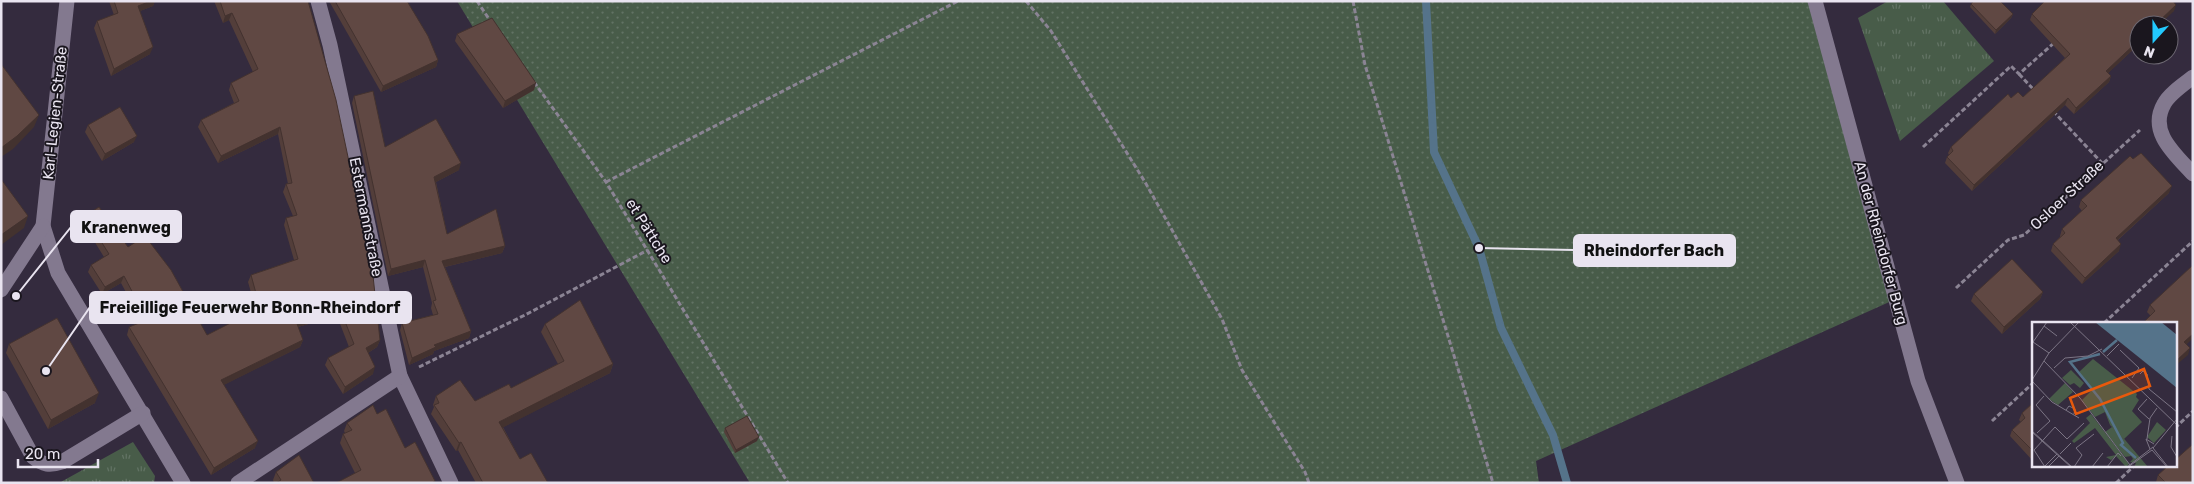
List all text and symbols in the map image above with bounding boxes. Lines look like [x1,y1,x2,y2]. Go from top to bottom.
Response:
north arrow [2129,15,2179,65]
text: N [2142,42,2157,61]
street label: Karl-Legien-Straße [39,46,71,180]
street label: Estermannstraße [346,156,386,278]
street label: Osloer Straße [2027,156,2107,234]
street label: An der Rheindorfer Burg [1850,159,1912,327]
street label: et Pättche [622,195,676,267]
callout: Kranenweg [71,211,181,242]
text: Kranenweg [81,218,171,237]
callout: Rheindorfer Bach [1574,235,1735,266]
text: Rheindorfer Bach [1584,241,1724,260]
callout: Freieillige Feuerwehr Bonn-Rheindorf [90,292,411,323]
text: Freieillige Feuerwehr Bonn-Rheindorf [100,298,401,317]
inset map [2032,322,2176,466]
scale bar [18,436,98,468]
text: 20 m [25,445,60,463]

